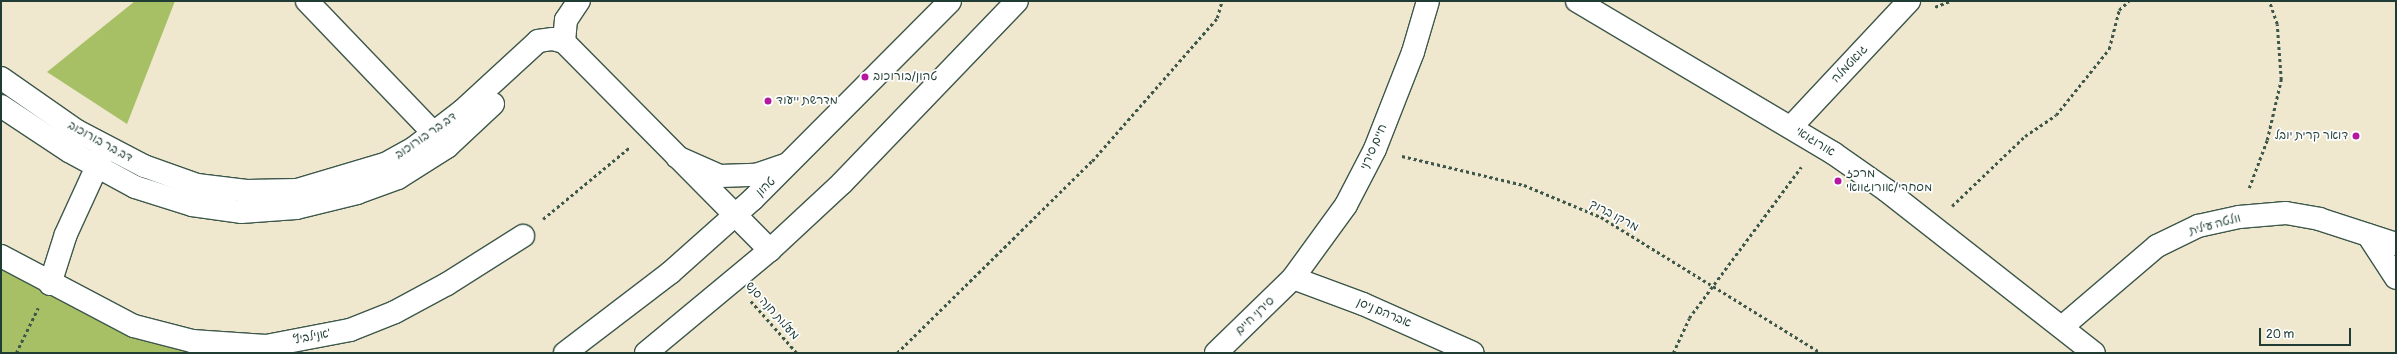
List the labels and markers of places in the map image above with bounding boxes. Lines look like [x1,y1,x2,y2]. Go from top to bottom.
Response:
place label: טהון/בורוכוב [873,70,938,84]
marker: טהון/בורוכוב [860,72,870,82]
place label: מדרשת ייעוד [776,94,838,108]
marker: מדרשת ייעוד [763,96,773,106]
place label: דואר קרית יובל [2275,129,2348,143]
marker: דואר קרית יובל [2351,131,2361,141]
place label: מרכז מסחרי/אורוגוואי [1846,167,1932,195]
marker: מרכז מסחרי/אורוגוואי [1833,176,1843,186]

